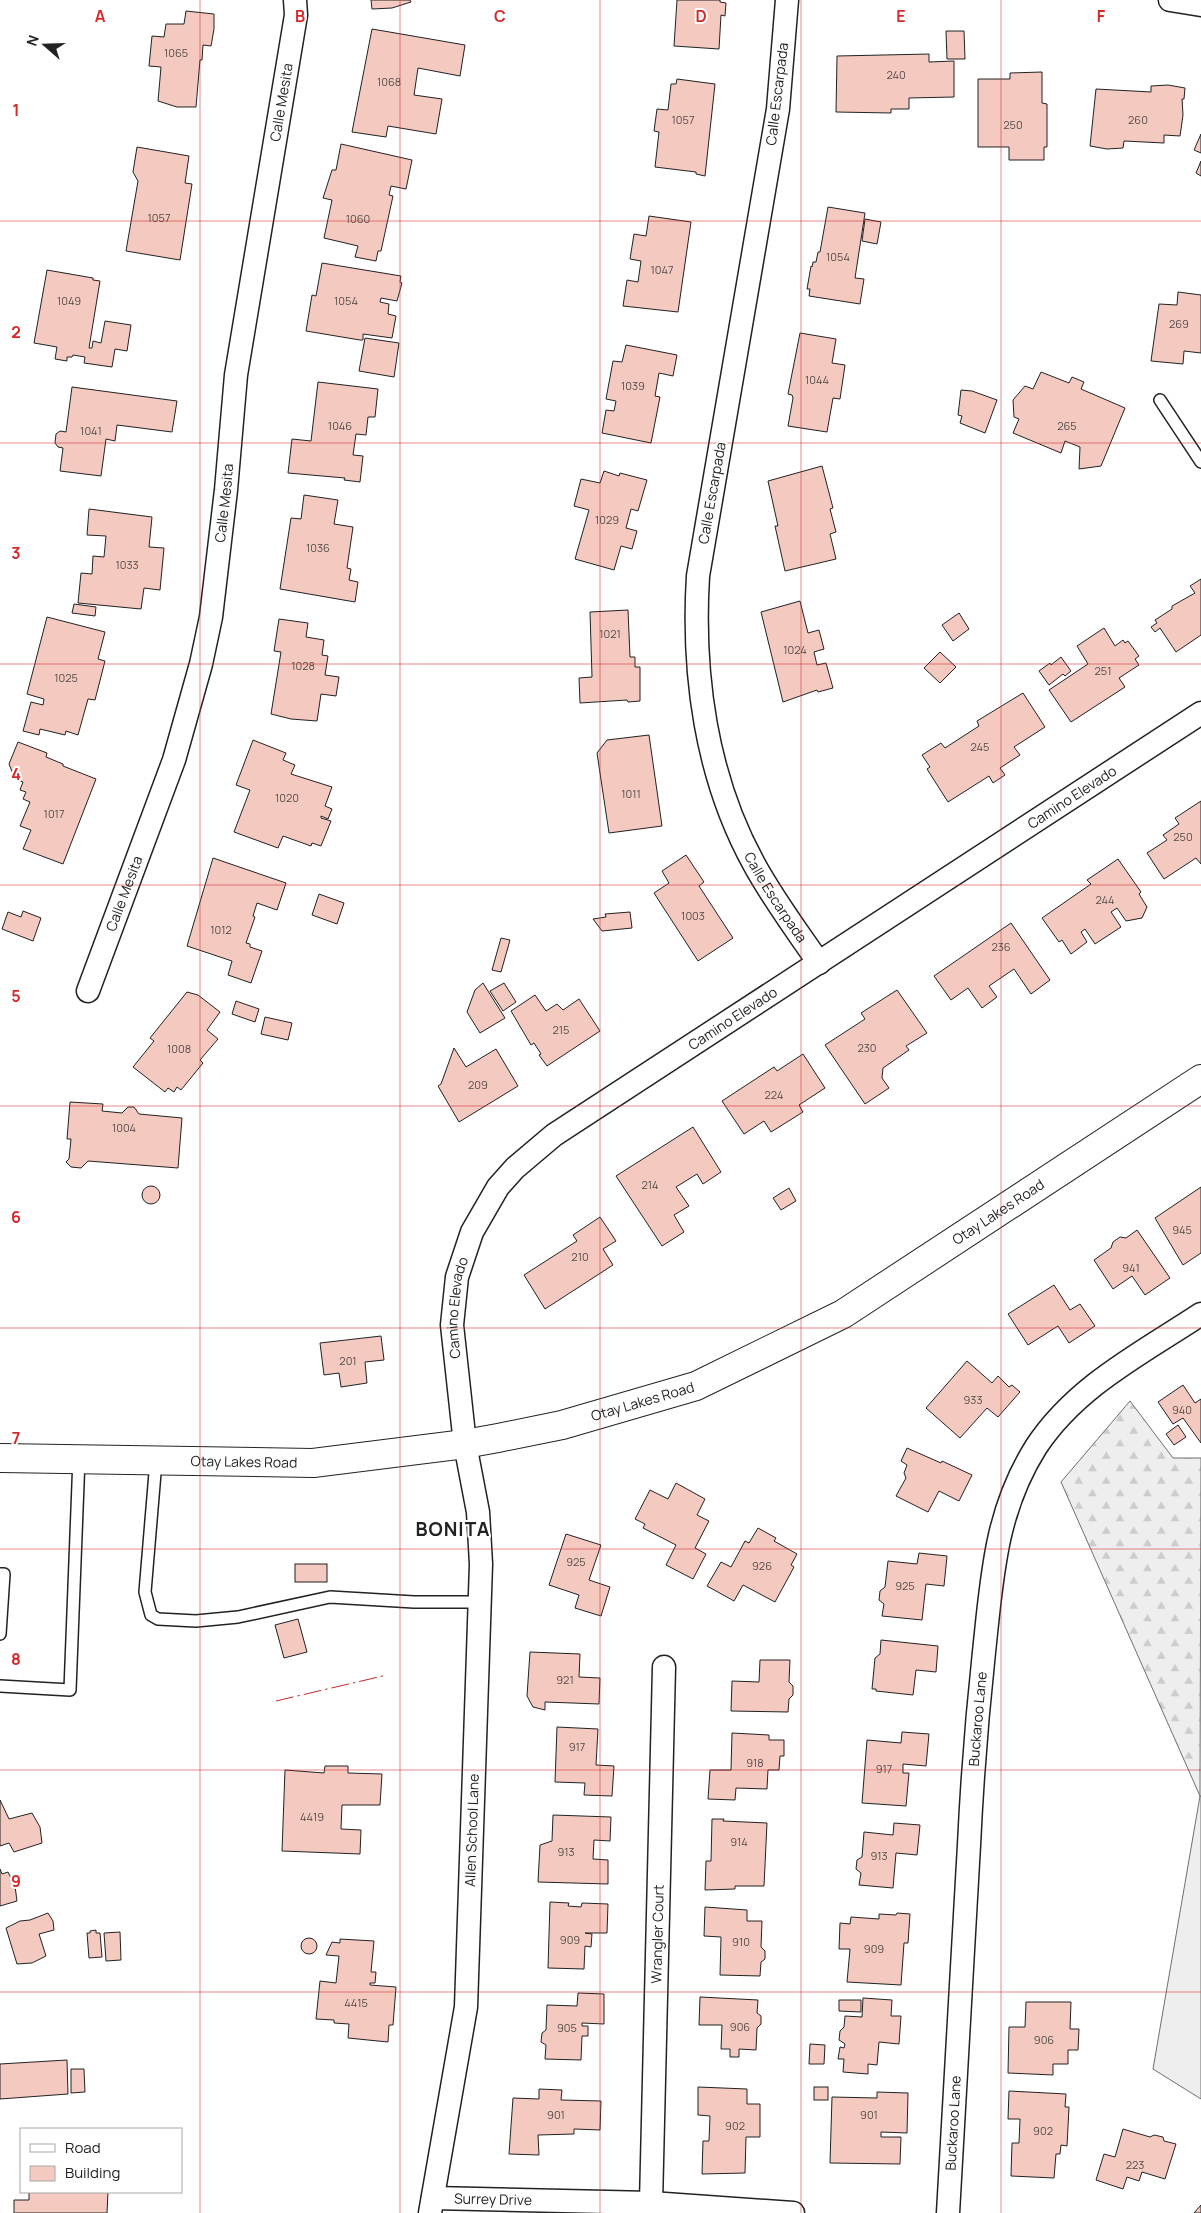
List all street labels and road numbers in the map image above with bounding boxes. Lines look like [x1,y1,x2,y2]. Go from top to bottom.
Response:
street label: Calle Escarpada [761,42,792,146]
street label: Calle Mesita [265,62,297,143]
street label: Calle Escarpada [693,440,730,545]
street label: Calle Mesita [210,463,237,544]
street label: Camino Elevado [1023,761,1120,833]
street label: Calle Escarpada [740,849,812,946]
street label: Calle Mesita [101,853,147,934]
street label: Camino Elevado [684,982,781,1054]
street label: Otay Lakes Road [948,1174,1048,1249]
street label: Camino Elevado [442,1254,472,1360]
street label: Otay Lakes Road [589,1377,696,1425]
street label: Otay Lakes Road [191,1451,297,1472]
street label: Buckaroo Lane [964,1671,991,1767]
street label: Allen School Lane [460,1773,483,1887]
street label: Wrangler Court [646,1884,668,1984]
street label: Buckaroo Lane [940,2075,965,2171]
street label: Surrey Drive [454,2188,532,2209]

